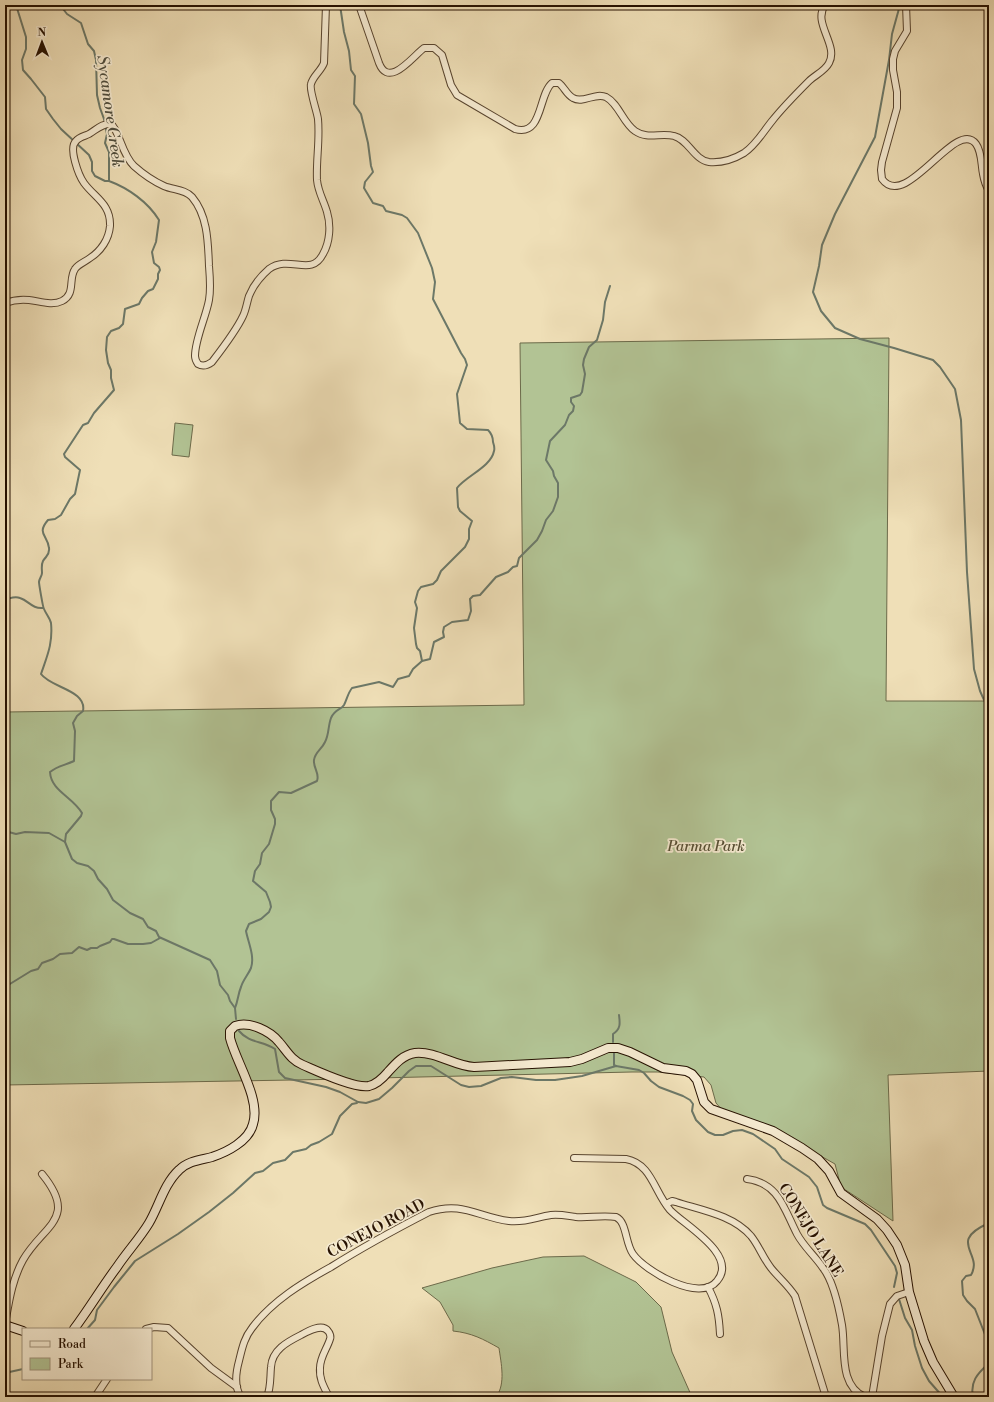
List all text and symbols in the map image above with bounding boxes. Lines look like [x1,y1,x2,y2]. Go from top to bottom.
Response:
north arrow [22,22,62,62]
text: N [37,26,47,40]
water label: Sycamore Creek [92,54,128,168]
park label: Parma Park [666,837,745,856]
street label: CONEJO LANE [774,1180,847,1281]
street label: CONEJO ROAD [324,1195,428,1262]
legend [22,1328,152,1380]
text: Road [58,1337,86,1352]
text: Park [58,1357,84,1372]

